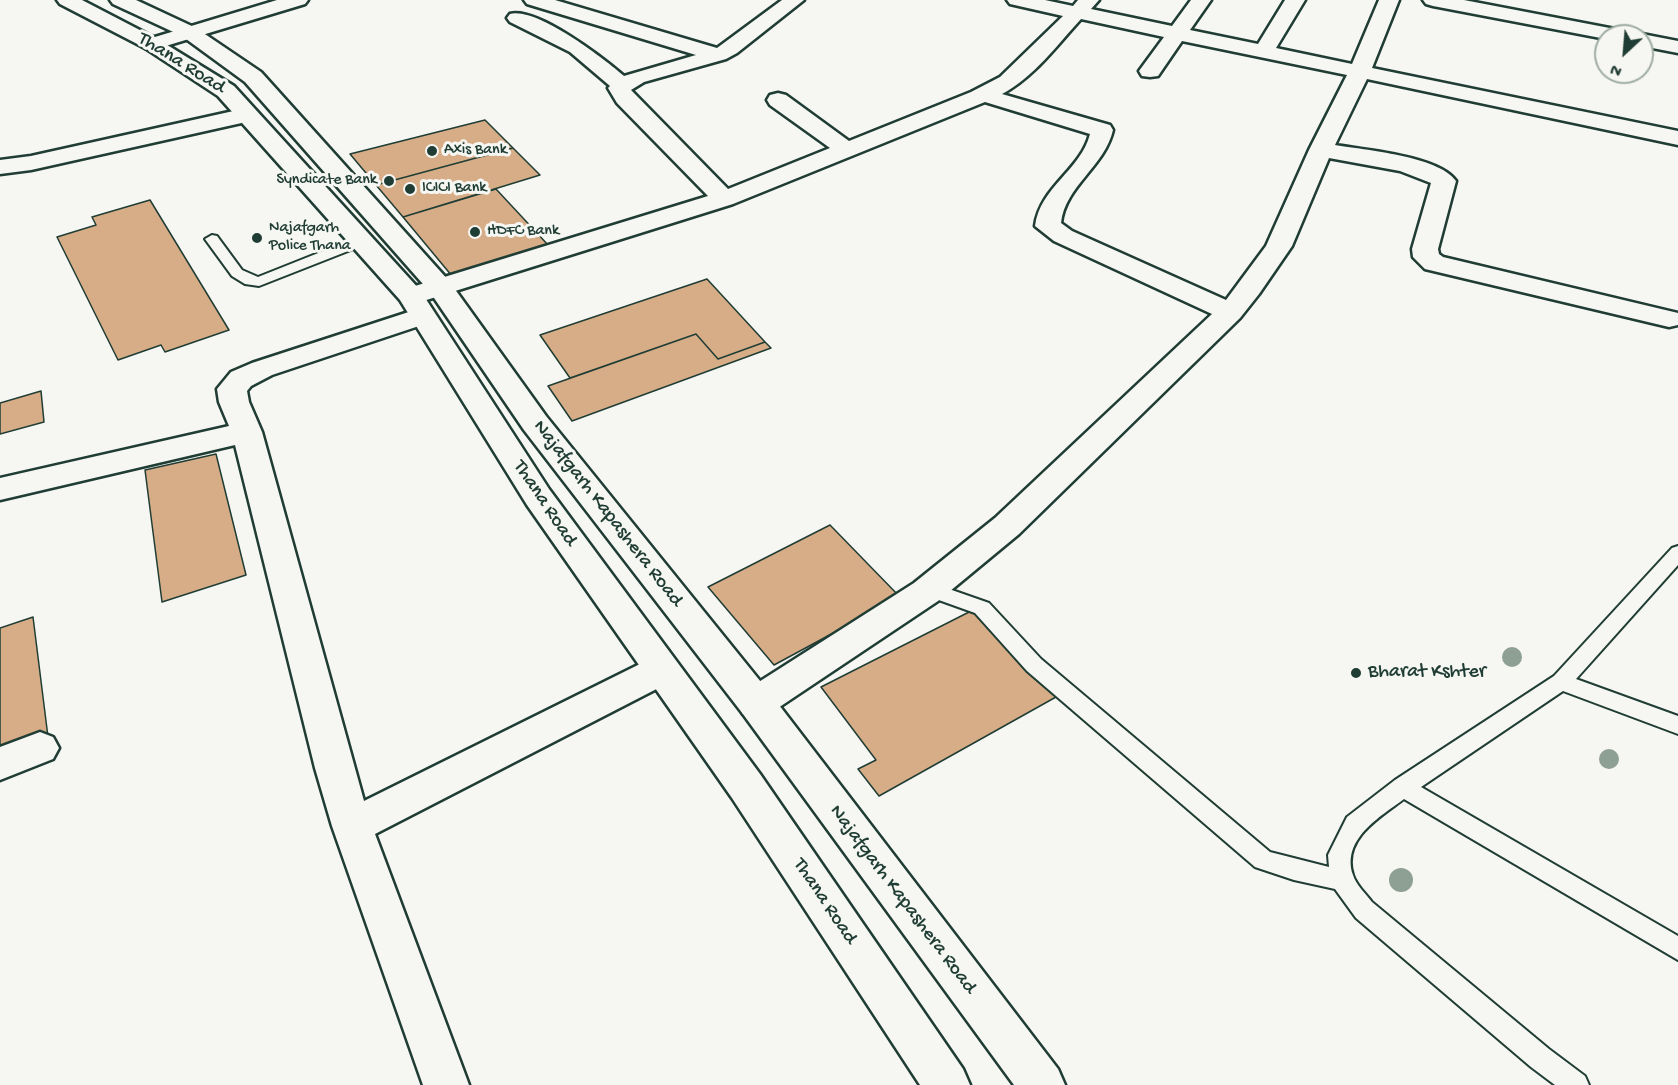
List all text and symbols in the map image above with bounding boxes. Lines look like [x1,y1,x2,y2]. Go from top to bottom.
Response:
north arrow [1594,24,1654,84]
street label: Thana Road [133,28,229,100]
text: N [1608,58,1626,80]
place label: Axis Bank [444,141,507,161]
marker: Axis Bank [425,144,439,158]
place label: Syndicate Bank [277,171,377,191]
marker: Syndicate Bank [382,174,396,188]
place label: ICICI Bank [422,179,486,199]
marker: ICICI Bank [403,182,417,196]
place label: Najafgarh Police Thana [269,219,351,257]
place label: HDFC Bank [487,222,559,242]
marker: HDFC Bank [468,225,482,239]
marker: Najafgarh Police Thana [250,231,264,245]
street label: Najafgarh Kapashera Road [527,416,687,612]
street label: Thana Road [506,456,582,552]
place label: Bharat Kshter [1368,661,1486,685]
marker: Bharat Kshter [1349,666,1363,680]
street label: Najafgarh Kapashera Road [823,801,981,999]
street label: Thana Road [786,854,862,950]

